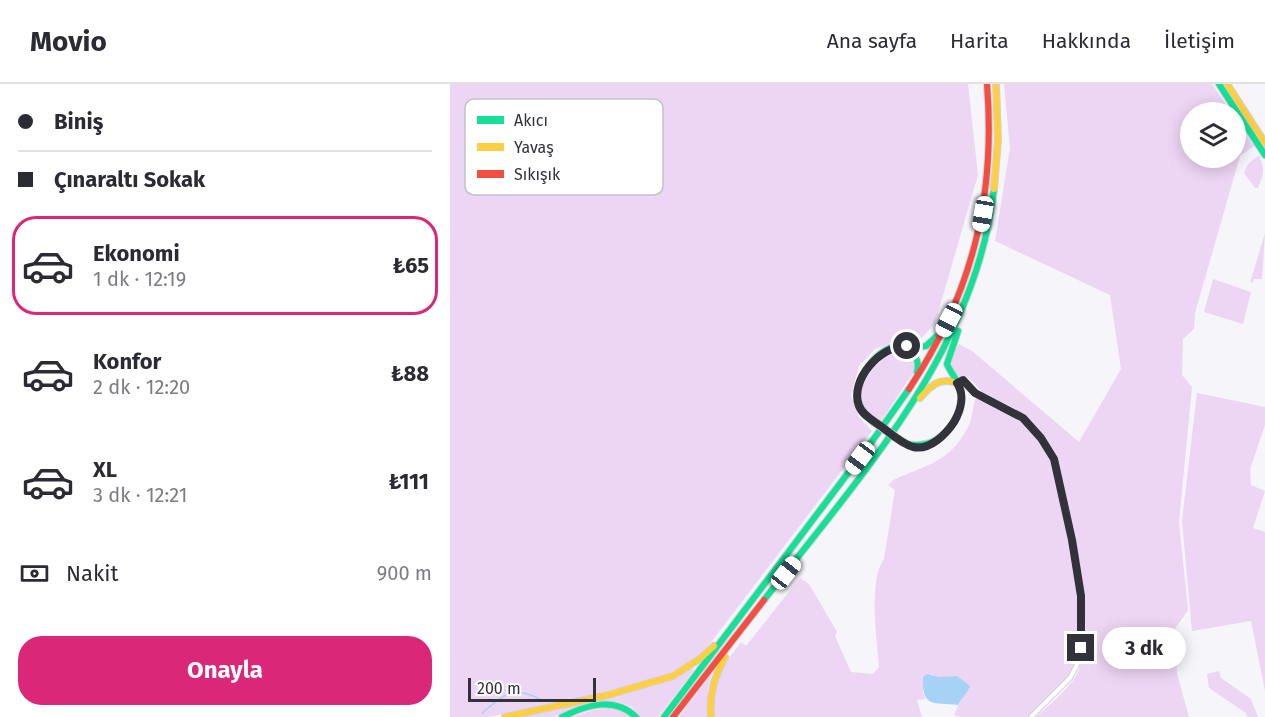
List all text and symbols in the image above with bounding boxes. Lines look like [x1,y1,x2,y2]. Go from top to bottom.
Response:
text: Movio [30,25,107,58]
text: Ana sayfa [827,28,917,54]
text: Harita [950,28,1009,54]
text: Hakkında [1042,28,1131,54]
text: İletişim [1164,28,1235,54]
legend [465,99,663,195]
map controls [1180,102,1246,168]
button: layers [1180,102,1246,168]
text: Biniş [54,108,103,135]
text: Akıcı [514,111,548,130]
text: Yavaş [514,138,554,158]
text: Sıkışık [514,165,561,185]
text: Çınaraltı Sokak [54,166,205,193]
car [971,195,995,233]
icon: car [21,239,75,293]
text: Ekonomi [93,240,180,267]
text: ₺65 [392,252,429,279]
text: 1 dk · 12:19 [93,267,186,291]
car [933,300,965,340]
route start [893,332,920,359]
icon: car [21,347,75,401]
text: Konfor [93,348,161,375]
text: ₺88 [391,360,429,387]
text: 2 dk · 12:20 [93,375,190,399]
car [842,438,878,478]
icon: car [21,455,75,509]
text: XL [93,456,117,483]
text: ₺111 [388,468,429,495]
text: 3 dk · 12:21 [93,483,187,507]
car [768,553,804,593]
icon: cash [18,557,51,590]
text: Nakit [66,560,118,587]
text: 900 m [377,561,432,585]
callout: 3 dk [1102,627,1186,669]
route end [1067,634,1094,661]
button: Onayla [18,636,432,705]
text: 3 dk [1125,636,1163,660]
scale bar [468,675,596,702]
text: 200 m [477,679,521,698]

